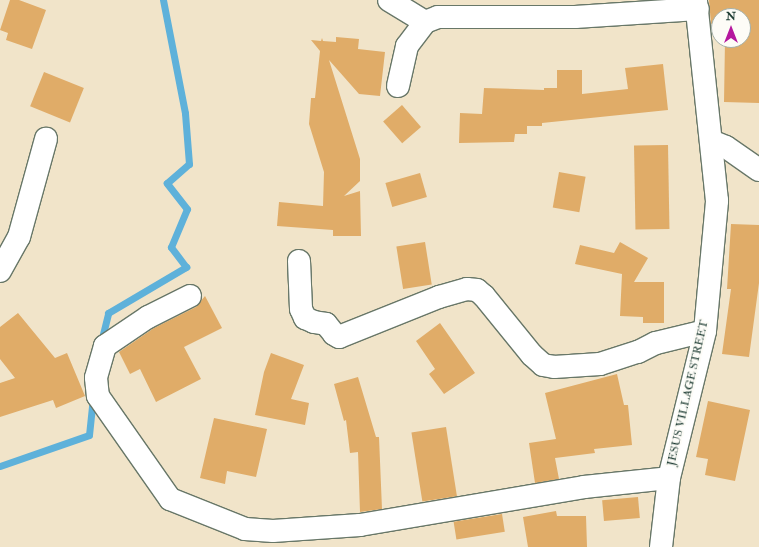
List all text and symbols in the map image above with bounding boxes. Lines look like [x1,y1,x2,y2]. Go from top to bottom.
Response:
north arrow [711,8,751,48]
text: N [726,10,736,23]
street label: JESUS VILLAGE STREET [664,319,712,467]

